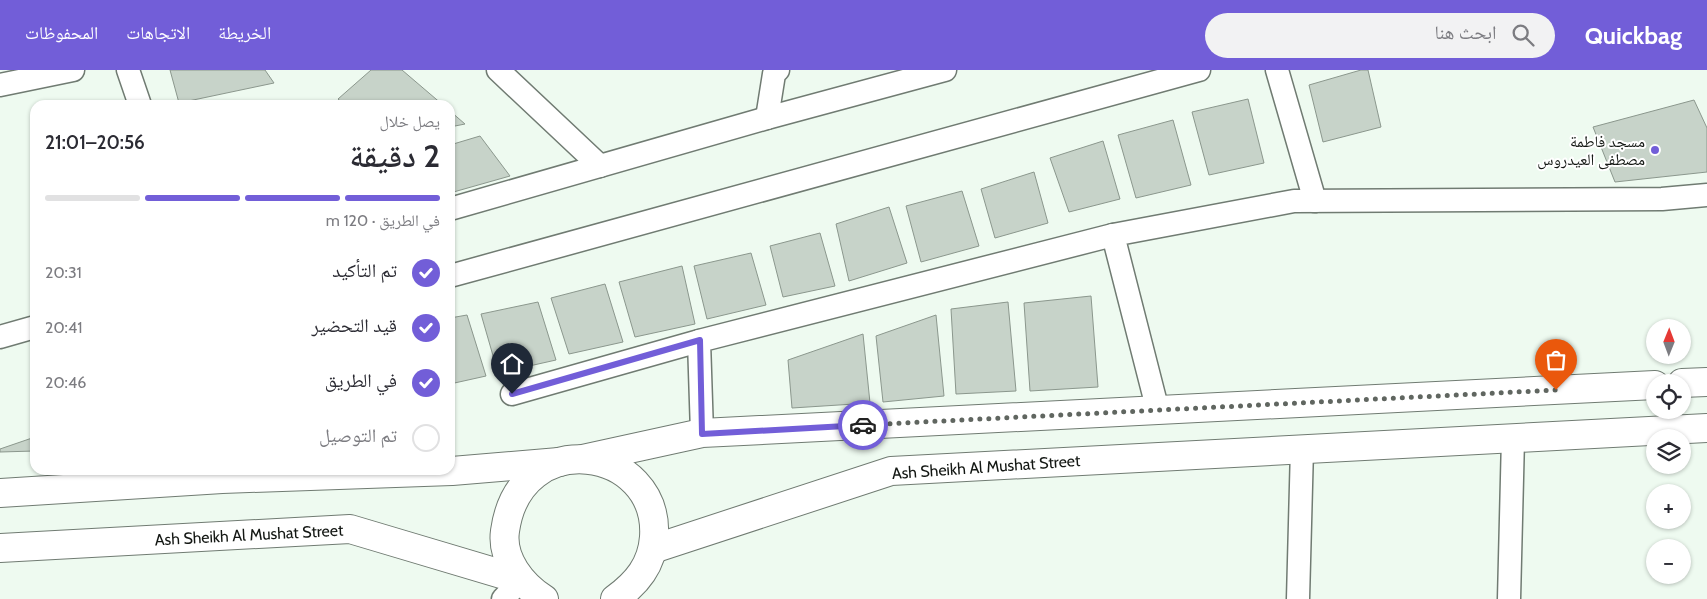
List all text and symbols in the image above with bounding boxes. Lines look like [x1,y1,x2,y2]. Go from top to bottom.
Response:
search box [1205,13,1555,58]
text: ابحث هنا [1434,21,1497,44]
icon: search [1509,21,1537,49]
text: Quickbag [1585,21,1682,50]
text: المحفوظات [25,22,98,44]
text: الاتجاهات [126,22,190,44]
text: الخريطة [218,22,271,44]
text: يصل خلال [380,112,440,131]
text: 20:56–21:01 [45,131,145,154]
place label: مسجد فاطمة مصطفى العيدروس [1537,132,1645,170]
text: 2 دقيقة [349,136,440,175]
marker: مسجد فاطمة مصطفى العيدروس [1649,144,1661,156]
text: في الطريق · 120 m [326,211,440,230]
text: تم التأكيد [332,259,397,282]
icon: check [412,259,440,287]
text: 20:31 [45,263,82,282]
text: قيد التحضير [312,314,397,337]
icon: check [412,314,440,342]
text: 20:41 [45,318,82,337]
north arrow [1646,319,1691,364]
map controls [1646,319,1691,584]
pin [1535,339,1577,390]
pin [491,343,533,394]
icon: bag [1542,346,1570,374]
icon: home [498,350,526,378]
text: في الطريق [325,369,397,392]
icon: check [412,369,440,397]
text: 20:46 [45,373,86,392]
button: locate [1646,374,1691,419]
courier [838,400,888,450]
icon: car [849,411,877,439]
text: تم التوصيل [319,424,397,447]
button: layers [1646,429,1691,474]
street label: Ash Sheikh Al Mushat Street [891,451,1081,483]
button: + [1646,484,1691,529]
street label: Ash Sheikh Al Mushat Street [154,521,344,549]
button: − [1646,539,1691,584]

